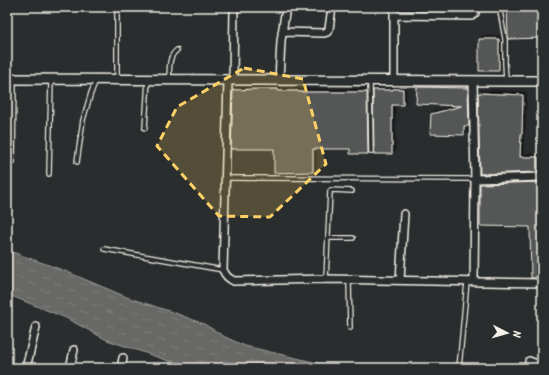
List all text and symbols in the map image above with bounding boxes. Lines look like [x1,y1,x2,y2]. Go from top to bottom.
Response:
north arrow [487,313,527,353]
text: N [507,330,525,338]

